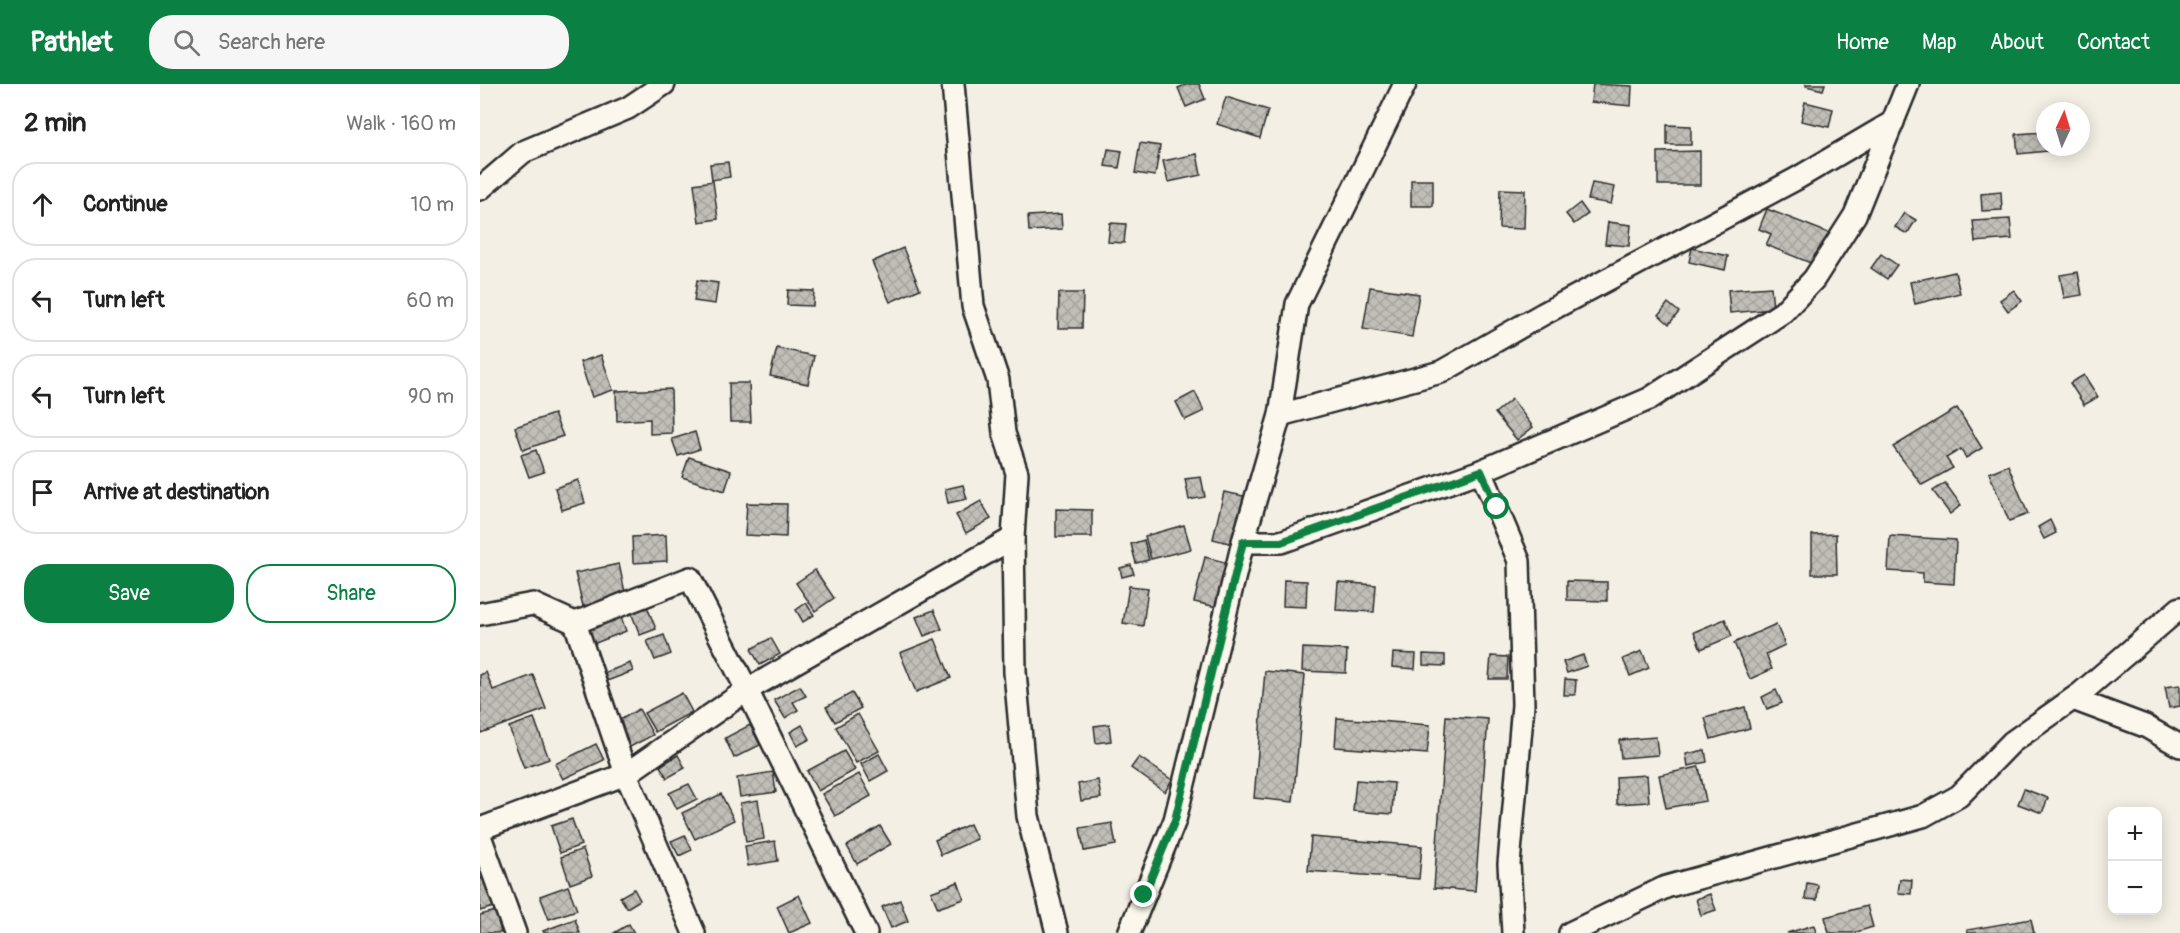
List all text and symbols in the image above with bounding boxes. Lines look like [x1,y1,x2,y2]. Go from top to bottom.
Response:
search box [149,15,569,69]
text: Pathlet [30,25,113,60]
icon: search [170,26,203,59]
text: Search here [218,28,325,56]
text: Home [1836,29,1889,56]
text: Map [1922,29,1957,56]
text: About [1990,29,2044,56]
text: Contact [2077,29,2150,56]
north arrow [2036,102,2090,156]
text: 2 min [24,107,86,139]
text: Walk · 160 m [346,111,456,136]
icon: ahead [26,188,59,221]
text: Continue [83,190,167,218]
text: 10 m [410,192,454,217]
icon: left [26,284,59,317]
text: Turn left [83,286,165,314]
text: 60 m [407,288,454,313]
icon: left [26,380,59,413]
text: Turn left [83,382,165,410]
text: 90 m [408,384,454,409]
icon: arrive [26,476,59,509]
text: Arrive at destination [83,478,269,506]
route start [1483,493,1509,519]
button: Save [24,564,234,623]
button: Share [246,564,456,623]
map controls [2108,807,2162,915]
button: + [2108,807,2162,861]
button: − [2108,861,2162,915]
route end [1130,881,1156,907]

